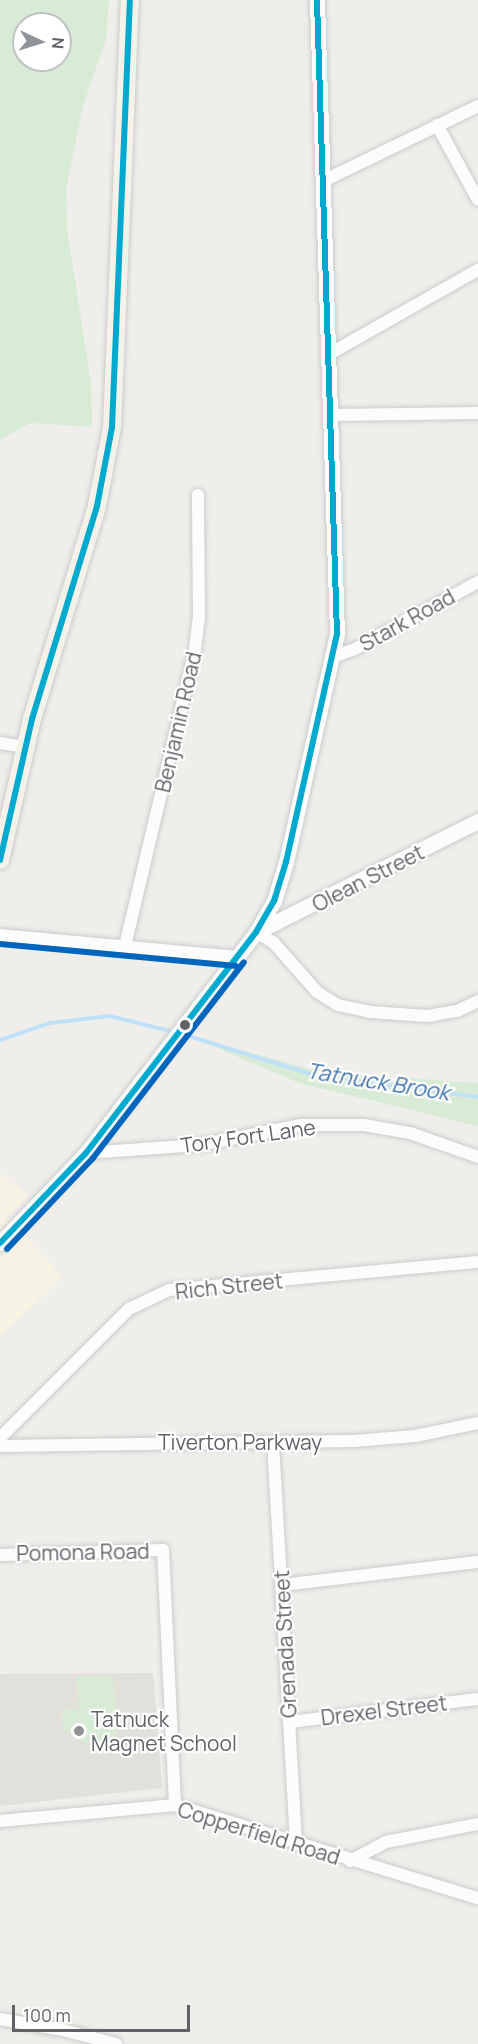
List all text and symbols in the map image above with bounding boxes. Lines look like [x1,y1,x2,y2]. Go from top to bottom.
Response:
north arrow [12,12,72,72]
text: N [47,37,69,50]
street label: Stark Road [355,584,459,656]
street label: Benjamin Road [150,649,206,795]
street label: Olean Street [308,839,428,917]
unlabelled marker [179,1019,191,1031]
water label: Tatnuck Brook [305,1058,451,1106]
street label: Tory Fort Lane [179,1114,317,1158]
street label: Rich Street [174,1268,284,1304]
street label: Tiverton Parkway [158,1429,322,1455]
street label: Pomona Road [16,1538,150,1566]
street label: Grenada Street [269,1569,301,1719]
street label: Drexel Street [319,1690,449,1730]
place label: Tatnuck Magnet School [91,1706,237,1756]
marker: Tatnuck Magnet School [72,1724,86,1738]
street label: Copperfield Road [175,1796,343,1870]
scale bar [15,1993,194,2031]
text: 100 m [23,2003,71,2027]

